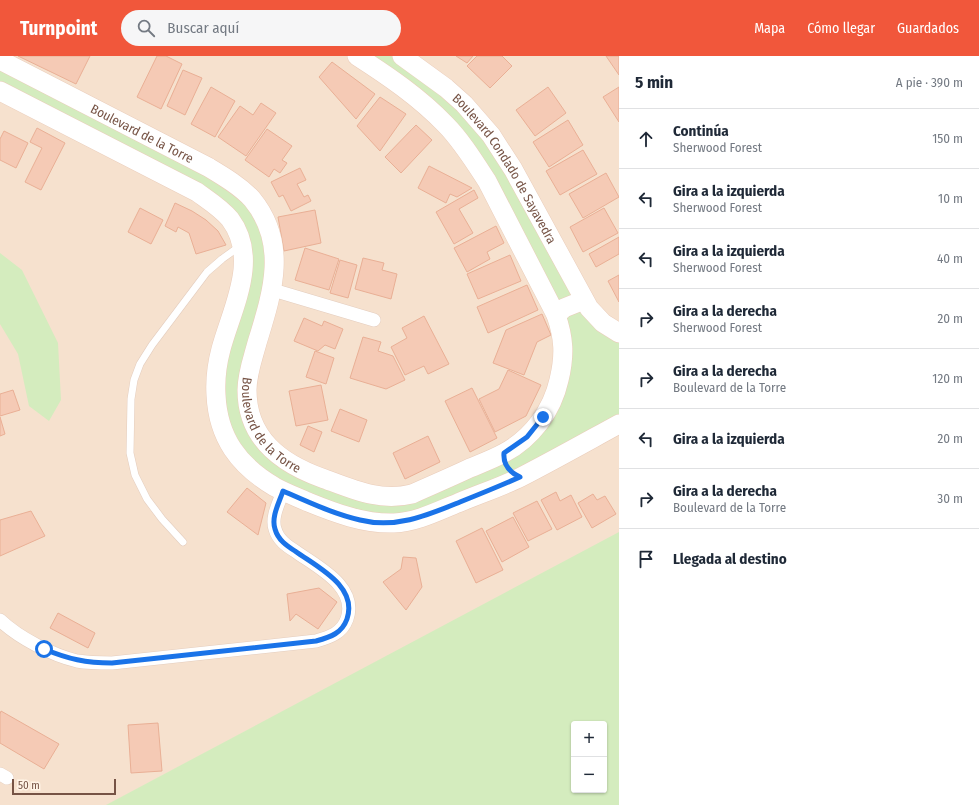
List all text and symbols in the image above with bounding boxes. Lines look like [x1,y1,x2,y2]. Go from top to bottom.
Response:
search box [121,10,401,46]
text: Turnpoint [20,17,97,40]
icon: search [135,17,157,39]
text: Buscar aquí [167,19,239,37]
text: Mapa [754,20,785,37]
text: Cómo llegar [807,20,875,37]
text: Guardados [897,20,959,37]
text: 5 min [635,72,673,93]
text: A pie · 390 m [896,75,963,90]
street label: Boulevard Condado de Sayavedra [450,90,560,246]
street label: Boulevard de la Torre [88,101,196,166]
text: Continúa [673,122,729,140]
icon: ahead [635,128,657,150]
text: 150 m [932,131,963,146]
text: Sherwood Forest [673,140,762,155]
text: Gira a la izquierda [673,182,785,200]
icon: left [635,188,657,210]
text: 10 m [938,191,963,206]
text: Sherwood Forest [673,200,762,215]
text: Gira a la izquierda [673,242,785,260]
icon: left [635,248,657,270]
text: 40 m [937,251,963,266]
text: Sherwood Forest [673,260,762,275]
text: Gira a la derecha [673,302,777,320]
icon: right [635,308,657,330]
text: 20 m [937,311,963,326]
text: Sherwood Forest [673,320,762,335]
text: Gira a la derecha [673,362,777,380]
icon: right [635,368,657,390]
text: 120 m [932,371,963,386]
street label: Boulevard de la Torre [239,376,304,475]
text: Boulevard de la Torre [673,380,786,395]
route end [534,408,552,426]
icon: left [635,428,657,450]
text: Gira a la izquierda [673,430,785,448]
text: 20 m [937,431,963,446]
text: Gira a la derecha [673,482,777,500]
icon: right [635,488,657,510]
text: 30 m [937,491,963,506]
text: Boulevard de la Torre [673,500,786,515]
icon: arrive [635,548,657,570]
text: Llegada al destino [673,550,787,568]
route start [35,640,53,658]
map controls [571,721,607,793]
button: + [571,721,607,757]
button: − [571,757,607,793]
scale bar [12,777,116,796]
text: 50 m [18,779,40,792]

